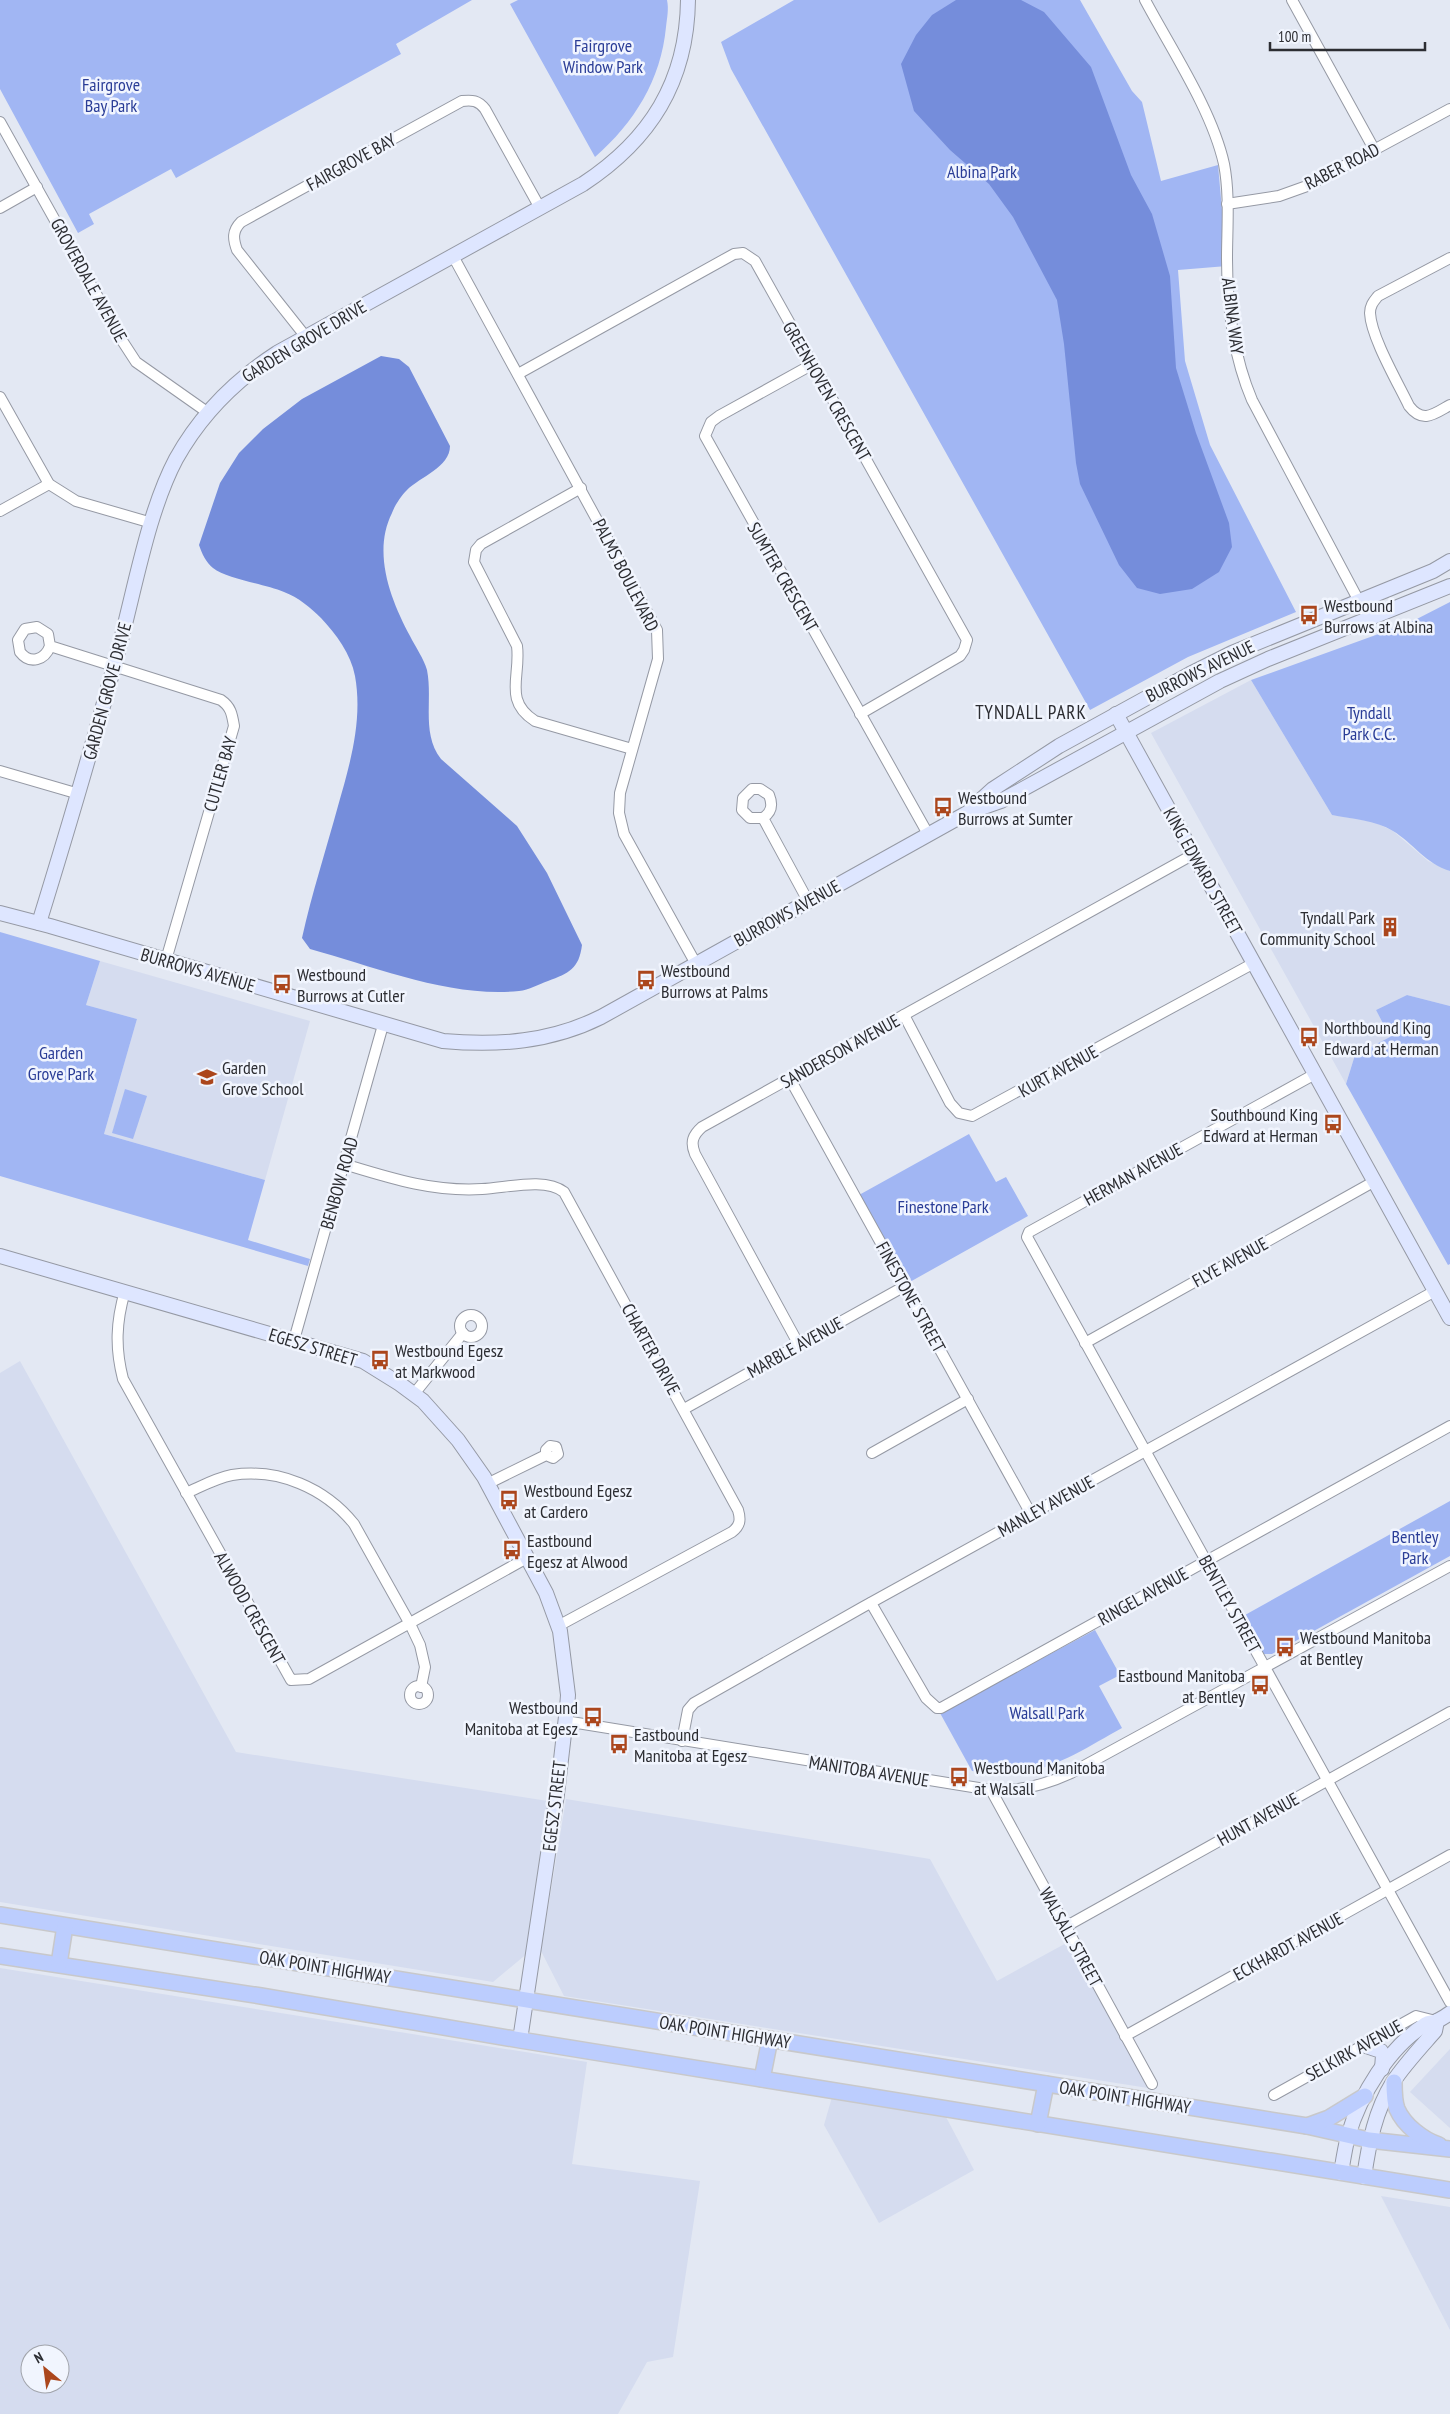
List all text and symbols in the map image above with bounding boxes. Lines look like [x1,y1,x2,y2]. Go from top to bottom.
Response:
scale bar [1270,20,1425,52]
text: 100 m [1278,27,1311,46]
park label: Fairgrove Window Park [563,34,643,78]
park label: Fairgrove Bay Park [82,73,140,117]
street label: FAIRGROVE BAY [302,128,400,196]
street label: RABER ROAD [1301,137,1383,195]
park label: Albina Park [947,160,1017,183]
street label: GROVERDALE AVENUE [46,214,132,346]
street label: ALBINA WAY [1217,276,1249,356]
street label: GARDEN GROVE DRIVE [237,295,371,387]
street label: GREENHOVEN CRESCENT [778,317,876,465]
street label: PALMS BOULEVARD [588,515,664,635]
street label: SUMTER CRESCENT [742,518,824,636]
place label: Westbound Burrows at Albina [1324,594,1433,638]
bus stop icon: Westbound Burrows at Albina [1298,604,1320,626]
street label: GARDEN GROVE DRIVE [78,620,136,762]
street label: BURROWS AVENUE [1142,635,1258,707]
district label: TYNDALL PARK [975,700,1087,724]
park label: Tyndall Park C.C. [1342,701,1396,745]
street label: CUTLER BAY [198,733,242,814]
place label: Westbound Burrows at Sumter [958,786,1073,830]
bus stop icon: Westbound Burrows at Sumter [932,796,954,818]
street label: KING EDWARD STREET [1158,803,1248,939]
street label: BURROWS AVENUE [730,874,844,952]
place label: Tyndall Park Community School [1260,906,1376,950]
building icon: Tyndall Park Community School [1379,916,1401,938]
street label: BURROWS AVENUE [138,943,258,997]
place label: Westbound Burrows at Palms [661,959,768,1003]
place label: Westbound Burrows at Cutler [297,963,405,1007]
bus stop icon: Westbound Burrows at Palms [635,969,657,991]
bus stop icon: Westbound Burrows at Cutler [271,973,293,995]
street label: SANDERSON AVENUE [776,1009,904,1093]
place label: Northbound King Edward at Herman [1324,1016,1439,1060]
bus stop icon: Northbound King Edward at Herman [1298,1026,1320,1048]
street label: KURT AVENUE [1014,1040,1102,1102]
park label: Garden Grove Park [28,1041,94,1085]
place label: Garden Grove School [222,1056,304,1100]
school or university icon: Garden Grove School [196,1066,218,1088]
place label: Southbound King Edward at Herman [1203,1103,1318,1147]
bus stop icon: Southbound King Edward at Herman [1322,1113,1344,1135]
street label: BENBOW ROAD [315,1134,363,1232]
street label: HERMAN AVENUE [1079,1137,1187,1211]
park label: Finestone Park [897,1195,989,1218]
street label: FLYE AVENUE [1188,1232,1272,1292]
street label: FINESTONE STREET [871,1238,951,1356]
street label: CHARTER DRIVE [617,1299,685,1399]
street label: MARBLE AVENUE [743,1311,847,1383]
street label: EGESZ STREET [266,1323,360,1371]
place label: Westbound Egesz at Markwood [395,1339,503,1383]
bus stop icon: Westbound Egesz at Markwood [369,1349,391,1371]
street label: MANLEY AVENUE [994,1470,1098,1542]
place label: Westbound Egesz at Cardero [524,1479,632,1523]
bus stop icon: Westbound Egesz at Cardero [498,1489,520,1511]
park label: Bentley Park [1392,1525,1439,1569]
place label: Eastbound Egesz at Alwood [527,1529,628,1573]
bus stop icon: Eastbound Egesz at Alwood [501,1539,523,1561]
street label: ALWOOD CRESCENT [209,1547,291,1669]
street label: BENTLEY STREET [1194,1551,1266,1657]
street label: RINGEL AVENUE [1094,1562,1192,1630]
place label: Westbound Manitoba at Bentley [1300,1626,1431,1670]
bus stop icon: Westbound Manitoba at Bentley [1274,1636,1296,1658]
place label: Eastbound Manitoba at Bentley [1118,1664,1245,1708]
bus stop icon: Eastbound Manitoba at Bentley [1249,1674,1271,1696]
place label: Westbound Manitoba at Egesz [465,1696,578,1740]
park label: Walsall Park [1009,1701,1085,1724]
bus stop icon: Westbound Manitoba at Egesz [582,1706,604,1728]
place label: Eastbound Manitoba at Egesz [634,1723,747,1767]
bus stop icon: Eastbound Manitoba at Egesz [608,1733,630,1755]
street label: MANITOBA AVENUE [807,1750,931,1792]
place label: Westbound Manitoba at Walsall [974,1756,1105,1800]
street label: EGESZ STREET [537,1759,571,1853]
bus stop icon: Westbound Manitoba at Walsall [948,1766,970,1788]
street label: HUNT AVENUE [1213,1787,1303,1851]
street label: WALSALL STREET [1034,1883,1108,1991]
street label: ECKHARDT AVENUE [1229,1906,1347,1986]
street label: OAK POINT HIGHWAY [258,1945,393,1989]
street label: OAK POINT HIGHWAY [658,2010,793,2054]
street label: SELKIRK AVENUE [1302,2014,1406,2086]
street label: OAK POINT HIGHWAY [1058,2075,1193,2119]
north arrow [20,2344,70,2394]
text: N [31,2348,46,2367]

